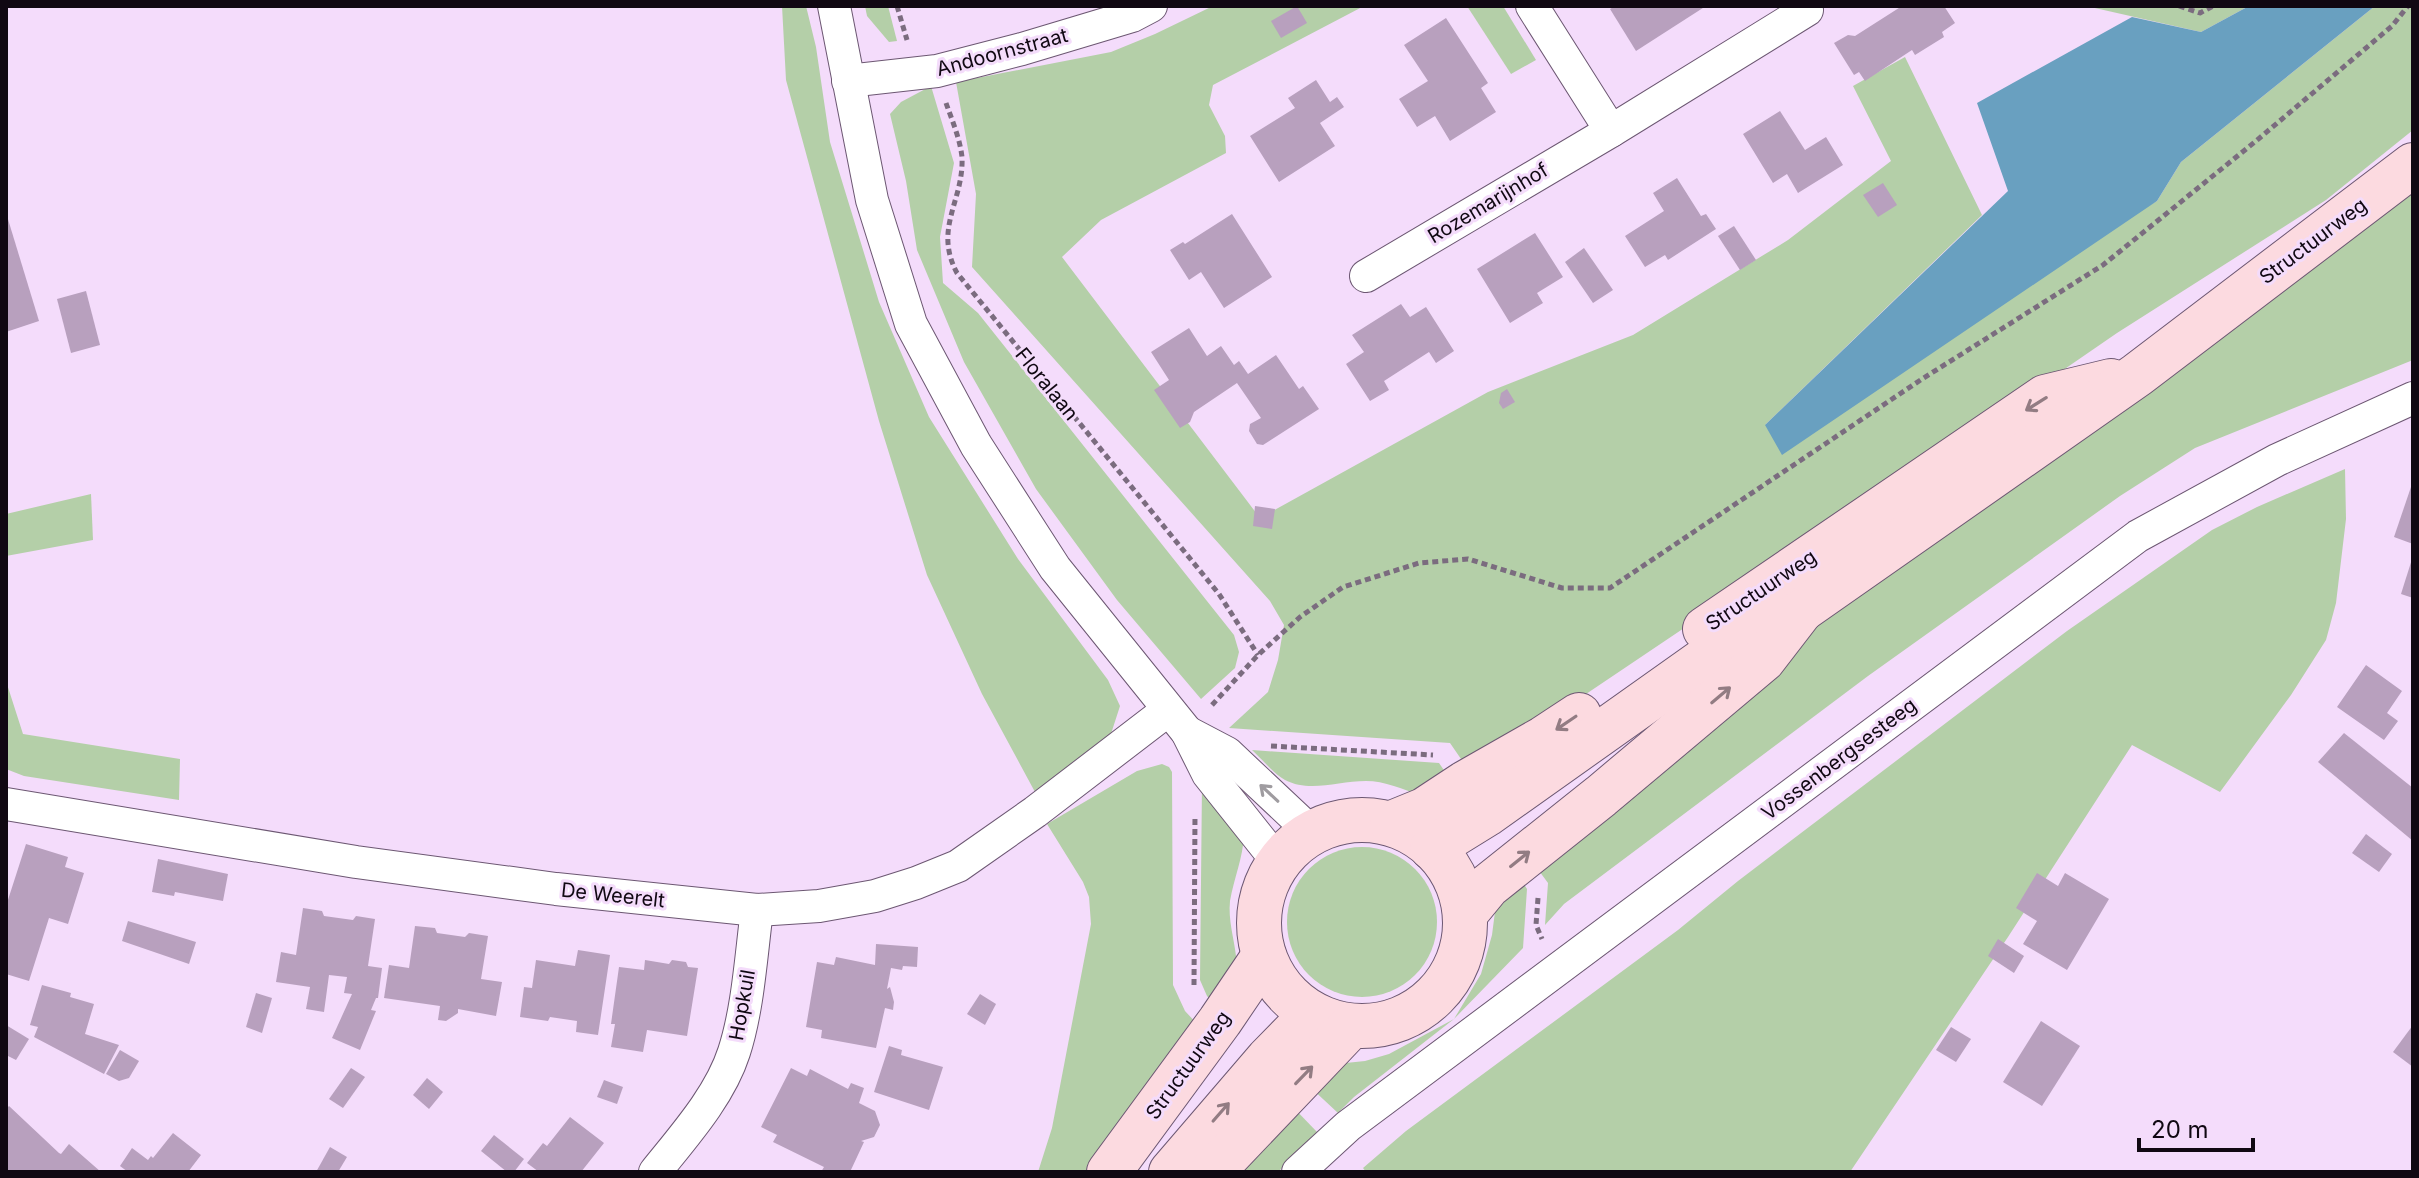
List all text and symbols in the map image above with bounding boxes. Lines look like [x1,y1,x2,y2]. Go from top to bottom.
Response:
street label: Andoornstraat [934,23,1071,81]
street label: Rozemarijnhof [1424,157,1553,248]
street label: Structuurweg [2255,193,2371,289]
street label: Floralaan [1010,343,1084,425]
one-way arrow [2025,396,2047,413]
street label: Structuurweg [1701,544,1821,636]
one-way arrow [1710,686,1731,704]
street label: Vossenbergsesteeg [1757,693,1921,825]
one-way arrow [1555,715,1577,731]
one-way arrow [1260,784,1279,803]
one-way arrow [1509,851,1530,868]
street label: De Weerelt [560,878,667,912]
street label: Hopkuil [724,968,760,1042]
street label: Structuurweg [1141,1006,1235,1124]
one-way arrow [1294,1066,1313,1085]
scale bar [2139,1102,2253,1152]
one-way arrow [1212,1103,1230,1123]
text: 20 m [2151,1115,2209,1144]

